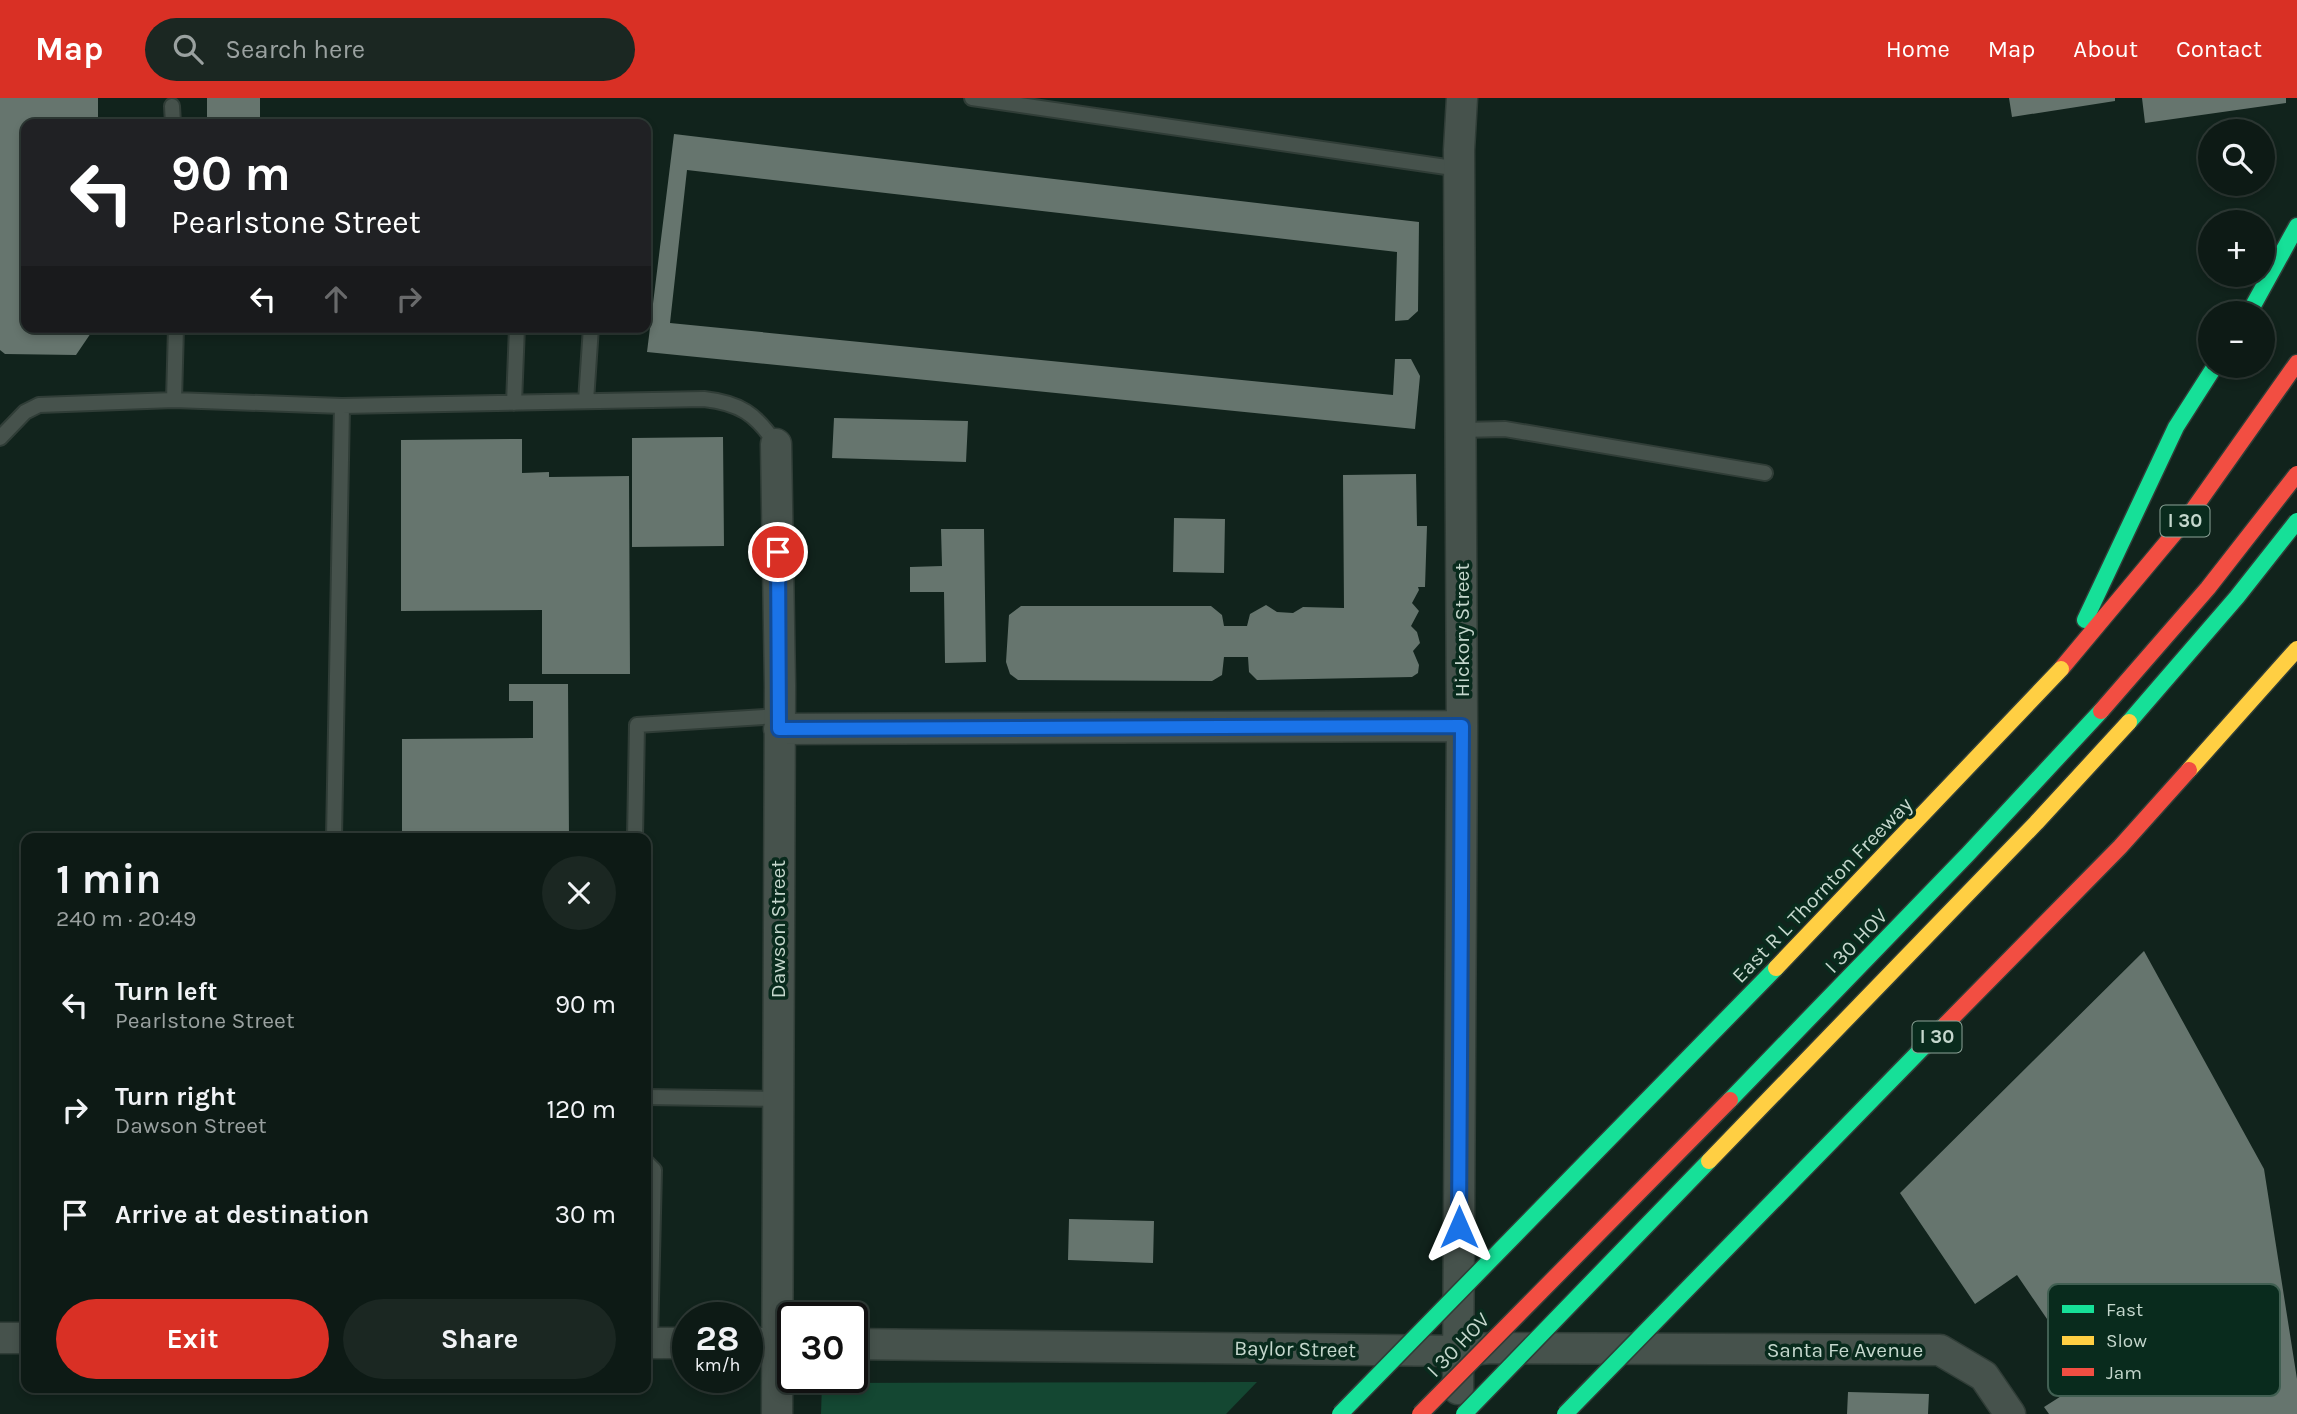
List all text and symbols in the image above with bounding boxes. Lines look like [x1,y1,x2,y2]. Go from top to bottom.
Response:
search box [145,18,635,81]
text: Map [35,30,103,68]
icon: search [169,30,207,68]
text: Search here [225,34,365,65]
text: Home [1886,35,1950,63]
text: Map [1988,35,2035,63]
text: About [2073,35,2138,63]
text: Contact [2176,35,2262,63]
map controls [2198,119,2275,378]
button: search [2198,119,2275,196]
text: 90 m [171,145,291,202]
icon: left [56,147,147,238]
text: Pearlstone Street [171,204,421,241]
button: + [2198,210,2275,287]
icon: left [244,280,282,318]
icon: ahead [317,280,355,318]
icon: right [390,280,428,318]
button: − [2198,301,2275,378]
road number: I 30 [2160,506,2210,536]
pin [748,522,808,582]
icon: arrive [759,533,797,571]
street label: Hickory Street [1450,563,1474,697]
street label: East R L Thornton Freeway [1727,792,1917,988]
text: 1 min [56,854,161,904]
button: close [542,856,616,930]
street label: Dawson Street [766,860,790,998]
street label: I 30 HOV [1820,904,1893,978]
text: 240 m · 20:49 [56,905,196,932]
text: Turn left [115,976,217,1007]
icon: left [56,986,94,1024]
text: 90 m [555,989,616,1020]
text: Pearlstone Street [115,1007,295,1034]
road number: I 30 [1912,1021,1962,1052]
text: Turn right [115,1081,236,1112]
icon: right [56,1091,94,1129]
text: 120 m [546,1094,616,1125]
text: Dawson Street [115,1112,267,1139]
position arrow [1422,1190,1496,1264]
icon: arrive [56,1196,94,1234]
text: Arrive at destination [115,1199,369,1230]
text: 30 m [555,1199,616,1230]
legend [2048,1284,2280,1396]
button: Exit [56,1299,329,1379]
button: Share [343,1299,616,1379]
text: Fast [2106,1299,2143,1321]
speed limit sign: 30 [777,1302,868,1393]
street label: I 30 HOV [1422,1308,1495,1382]
text: 28 [696,1318,739,1359]
text: Slow [2106,1330,2147,1352]
street label: Baylor Street [1234,1336,1356,1362]
street label: Santa Fe Avenue [1767,1338,1923,1362]
text: km/h [695,1354,740,1376]
text: Jam [2106,1362,2142,1384]

